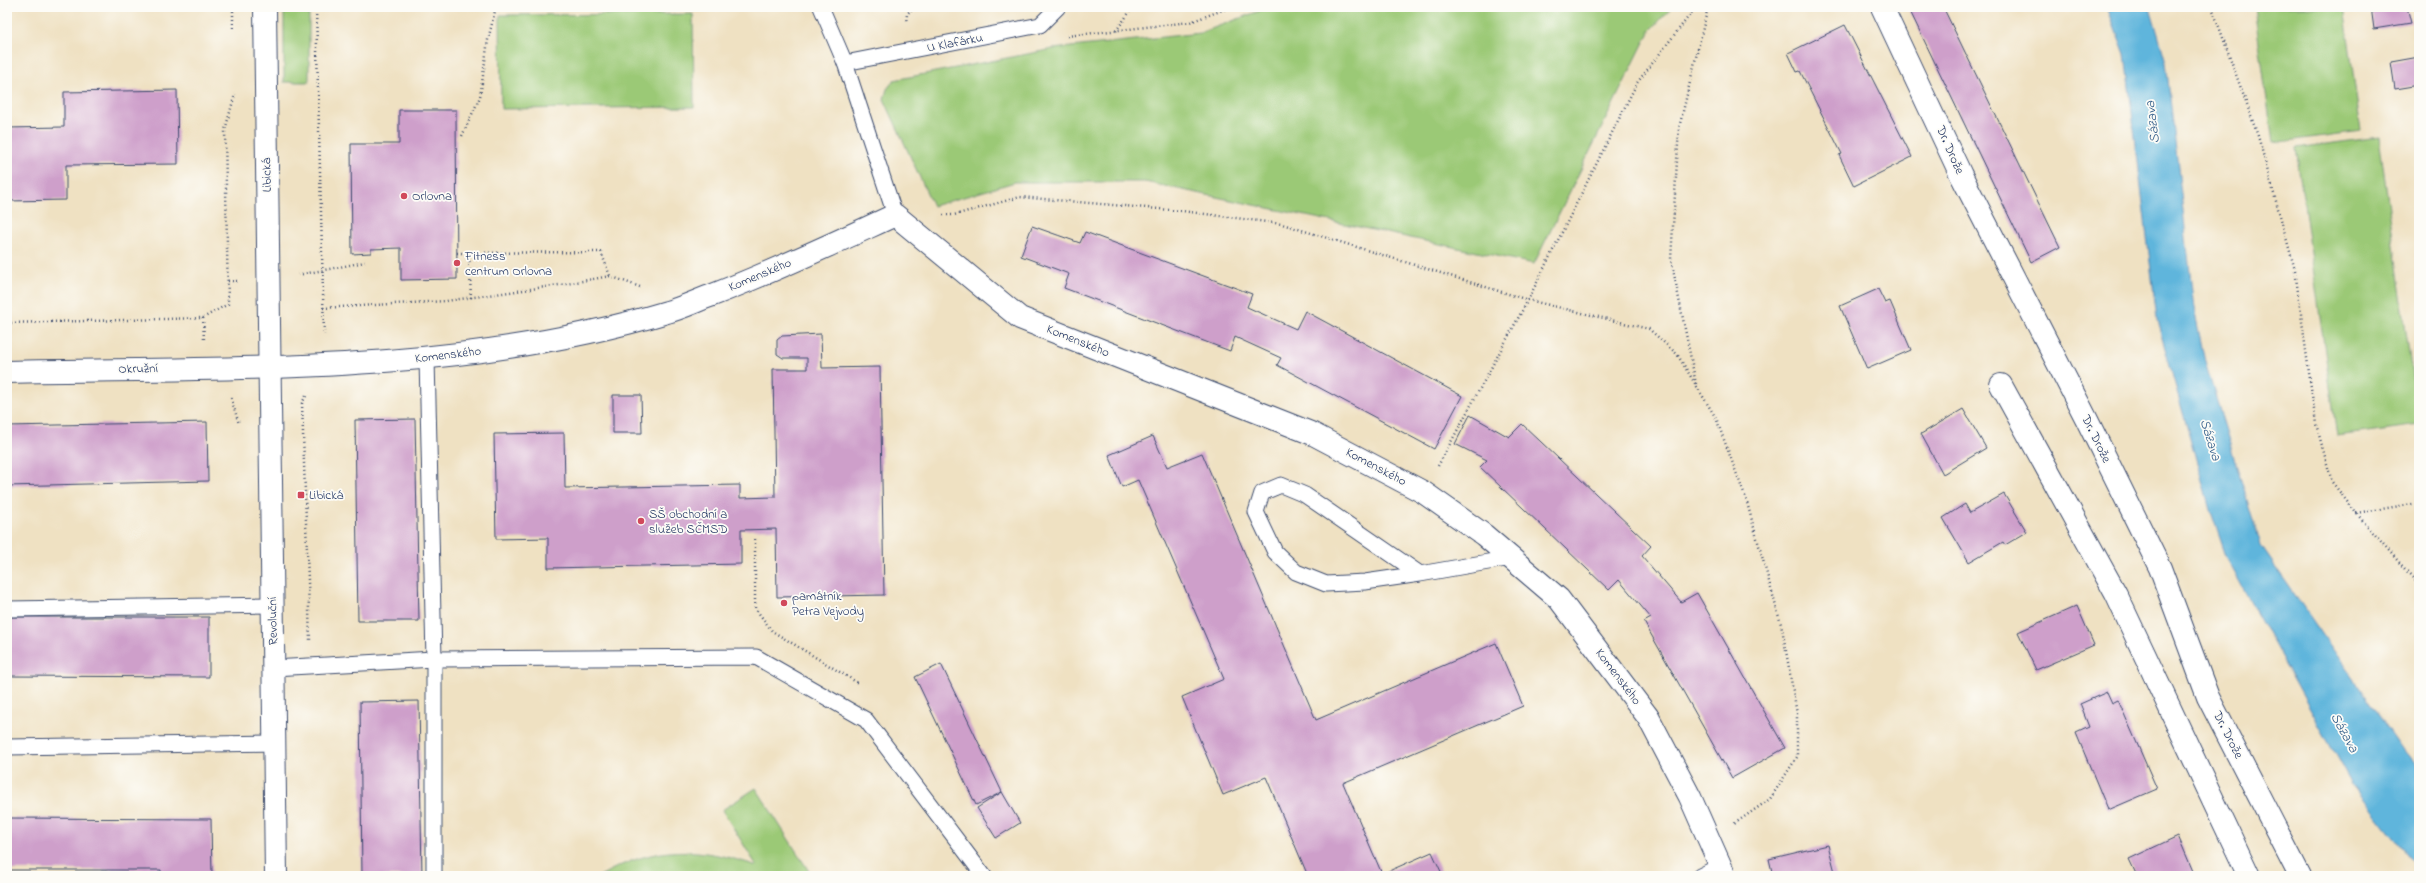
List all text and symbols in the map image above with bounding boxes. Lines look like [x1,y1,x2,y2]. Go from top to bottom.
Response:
street label: U Klafárku [925,28,985,58]
water label: Sázava [2140,99,2166,144]
street label: Dr. Drože [1931,122,1969,177]
street label: Libická [257,157,277,192]
place label: Orlovna [412,187,452,206]
marker: Orlovna [399,191,409,201]
place label: Fitness centrum Orlovna [464,247,552,281]
street label: Komenského [726,253,795,297]
marker: Fitness centrum Orlovna [452,258,462,268]
street label: Komenského [1044,320,1113,362]
street label: Komenského [414,341,482,368]
street label: Okružní [118,359,158,379]
street label: Dr. Drože [2076,411,2116,466]
water label: Sázava [2194,417,2226,464]
street label: Komenského [1342,443,1410,491]
place label: Libická [309,486,344,505]
marker: Libická [296,490,306,500]
place label: SŠ obchodní a služeb SČMSD [649,505,728,539]
marker: SŠ obchodní a služeb SČMSD [636,516,646,526]
place label: památník Petra Vejvody [792,587,864,622]
street label: Revoluční [263,597,283,645]
marker: památník Petra Vejvody [779,598,789,608]
street label: Komenského [1590,645,1646,709]
street label: Dr. Drože [2207,707,2248,762]
water label: Sázava [2325,709,2364,757]

